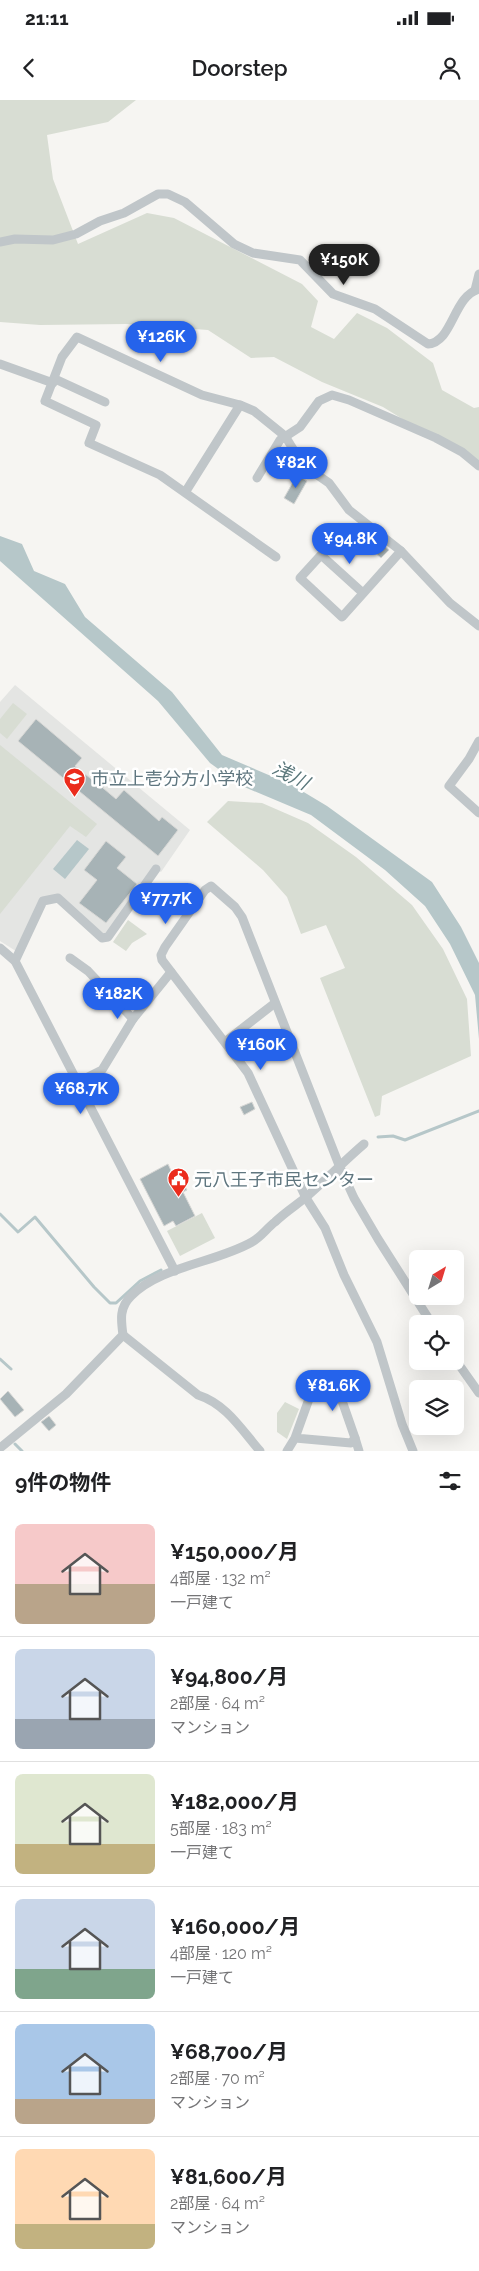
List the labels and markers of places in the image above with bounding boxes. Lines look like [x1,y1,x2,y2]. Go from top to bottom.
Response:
pin: ¥150K [309,244,379,286]
pin: ¥126K [126,320,196,363]
pin: ¥82K [266,446,326,489]
pin: ¥94.8K [309,522,391,565]
school or university icon: 市立上壱分方小学校 [63,766,87,797]
place label: 市立上壱分方小学校 [91,768,253,789]
pin: ¥77.7K [125,882,207,925]
pin: ¥182K [83,978,153,1020]
pin: ¥160K [226,1028,296,1071]
pin: ¥68.7K [40,1072,122,1115]
public building icon: 元八王子市民センター [166,1167,190,1198]
place label: 元八王子市民センター [194,1169,374,1190]
pin: ¥81.6K [292,1370,374,1412]

